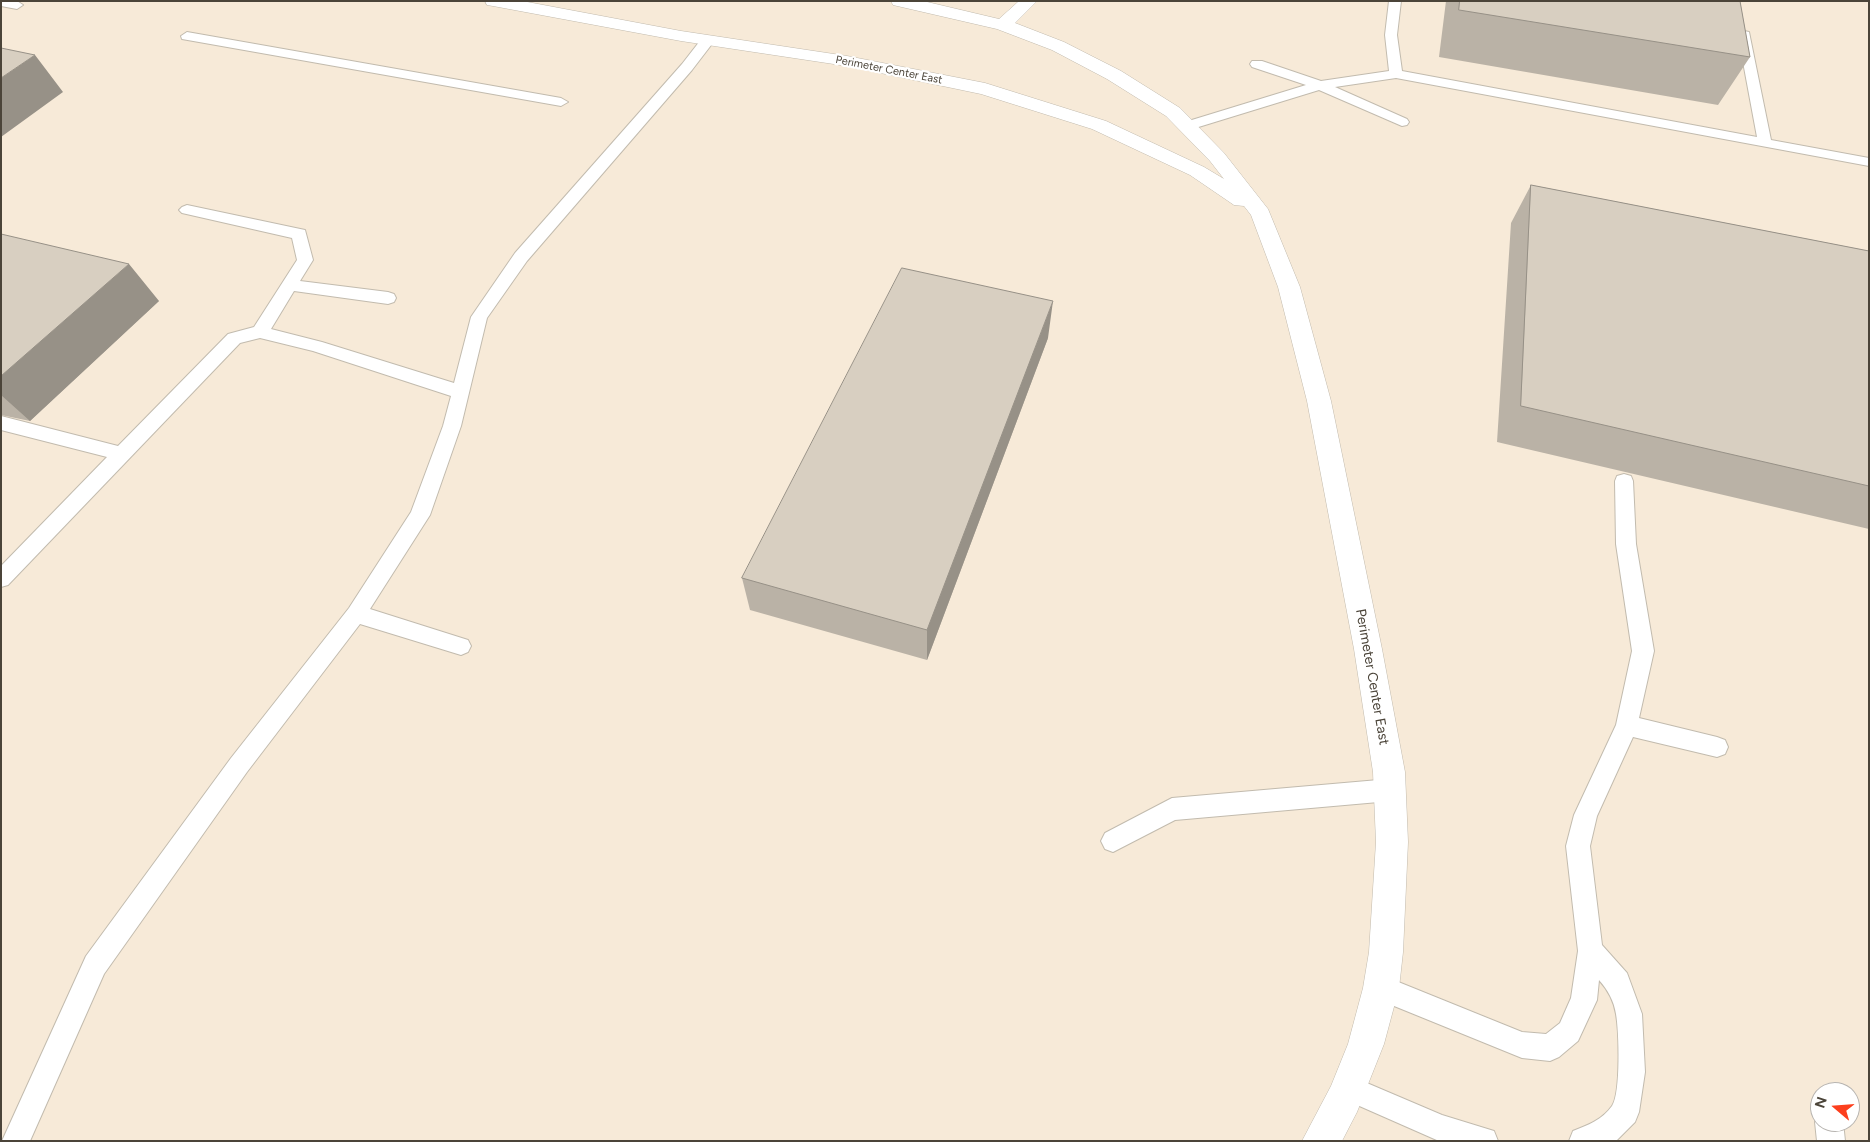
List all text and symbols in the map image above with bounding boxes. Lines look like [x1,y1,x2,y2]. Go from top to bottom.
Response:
street label: Perimeter Center East [834,53,944,87]
street label: Perimeter Center East [1352,608,1392,746]
north arrow [1810,1082,1860,1132]
text: N [1811,1095,1831,1110]

